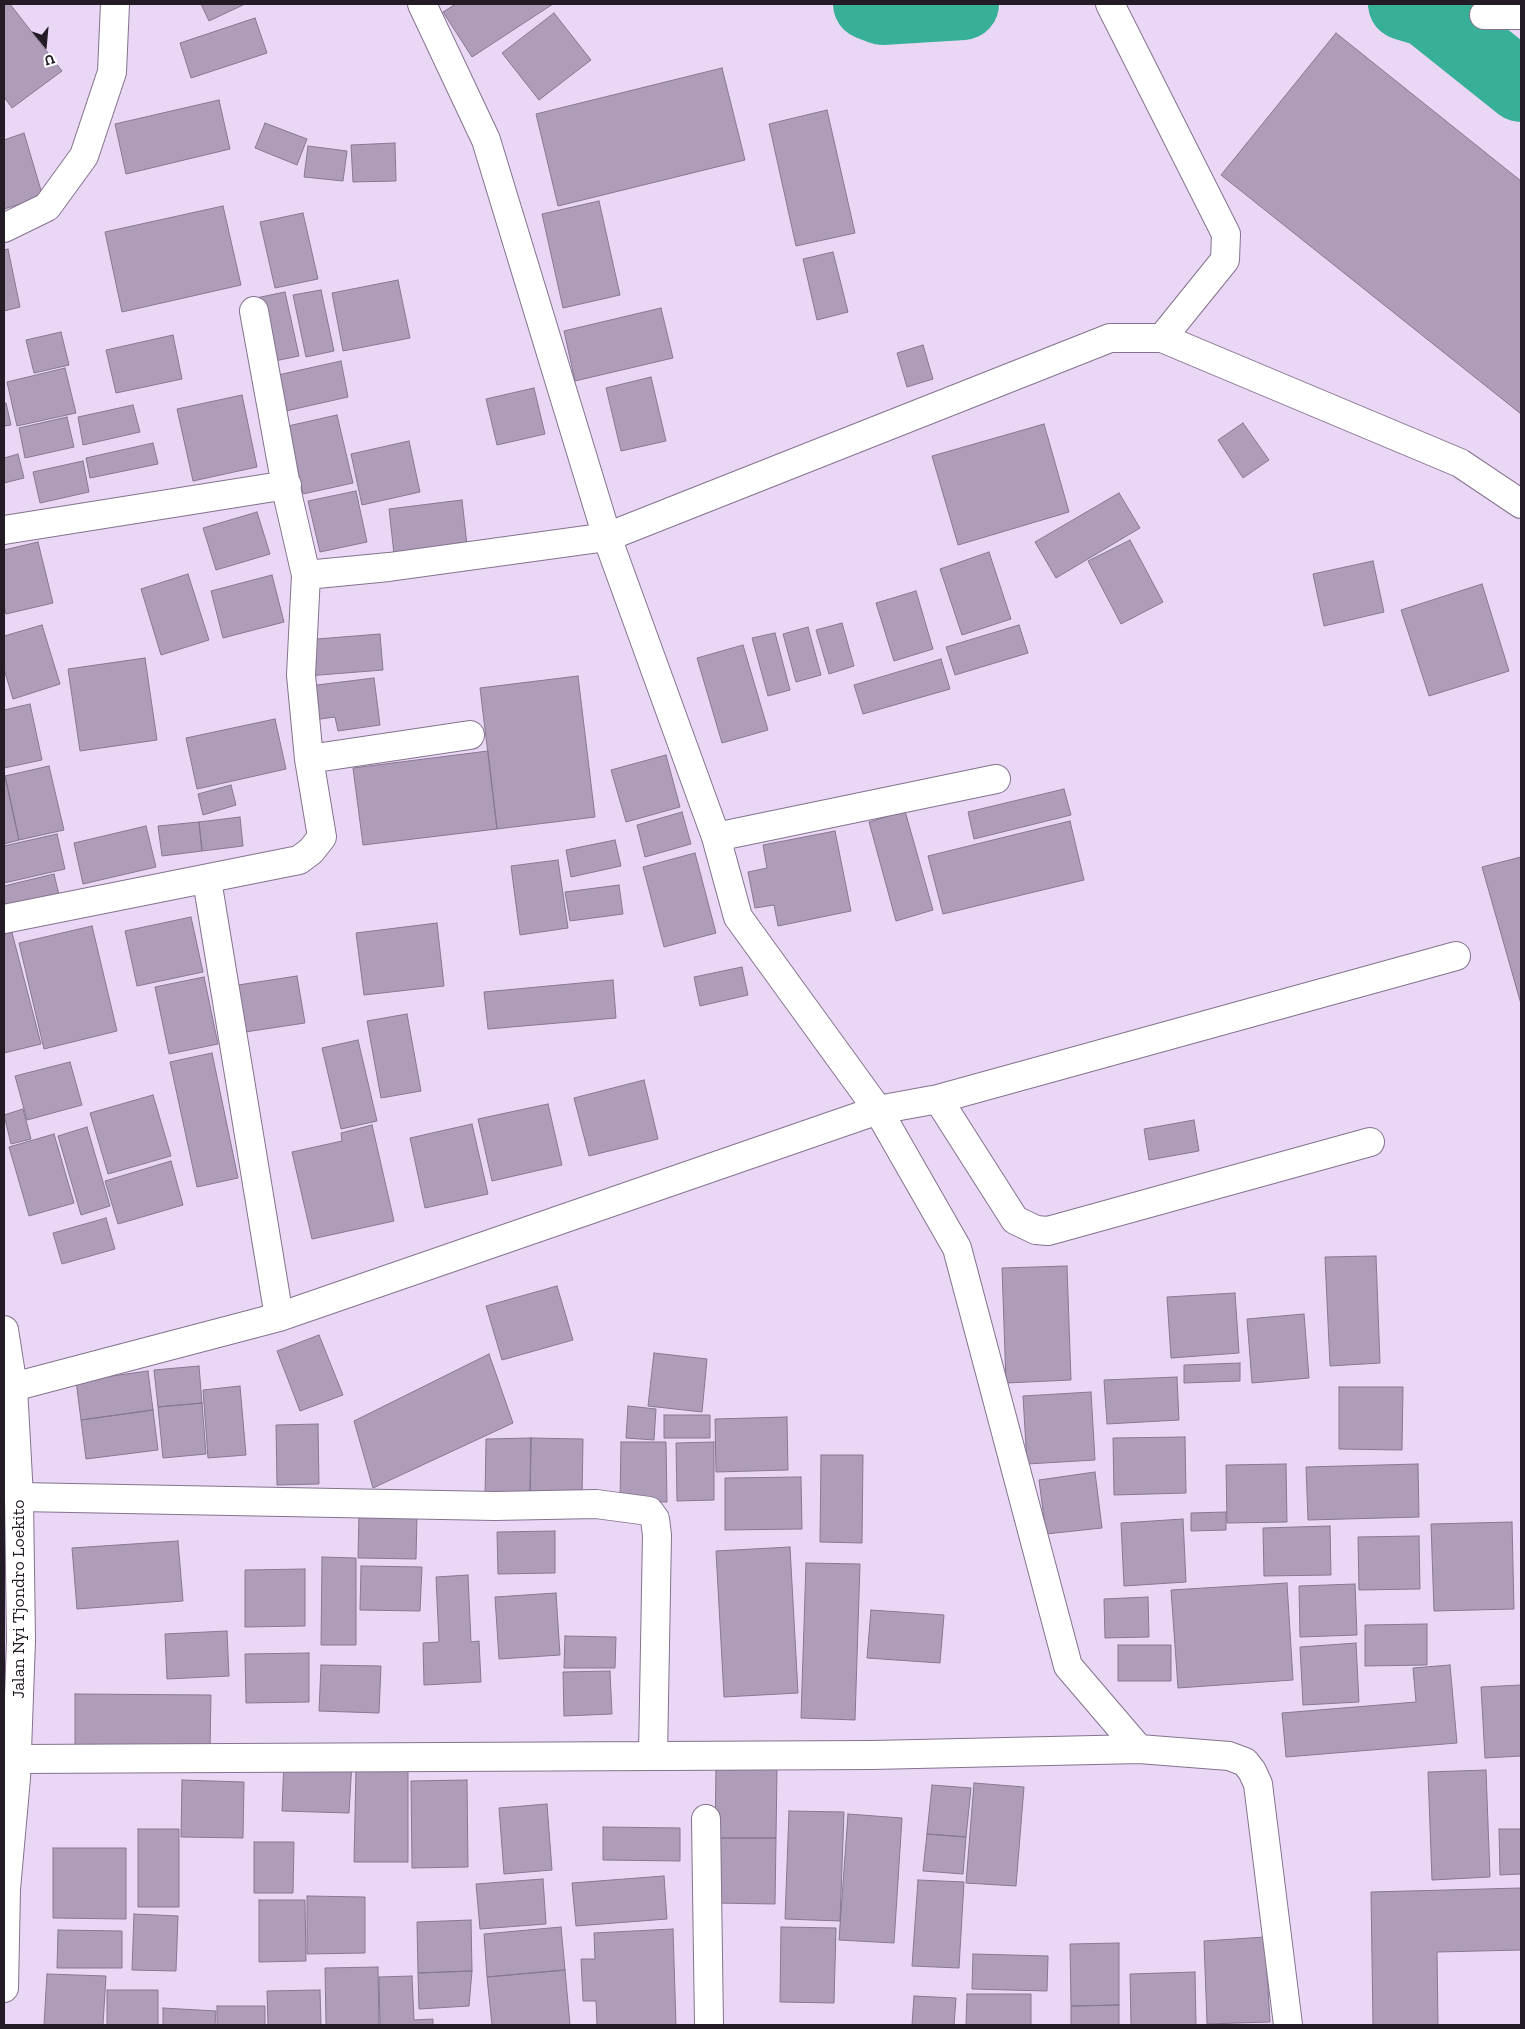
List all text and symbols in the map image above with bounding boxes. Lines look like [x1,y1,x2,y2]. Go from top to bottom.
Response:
north arrow [20,20,70,70]
text: U [42,50,57,69]
street label: Jalan Nyi Tjondro Loekito [8,1499,30,1699]

